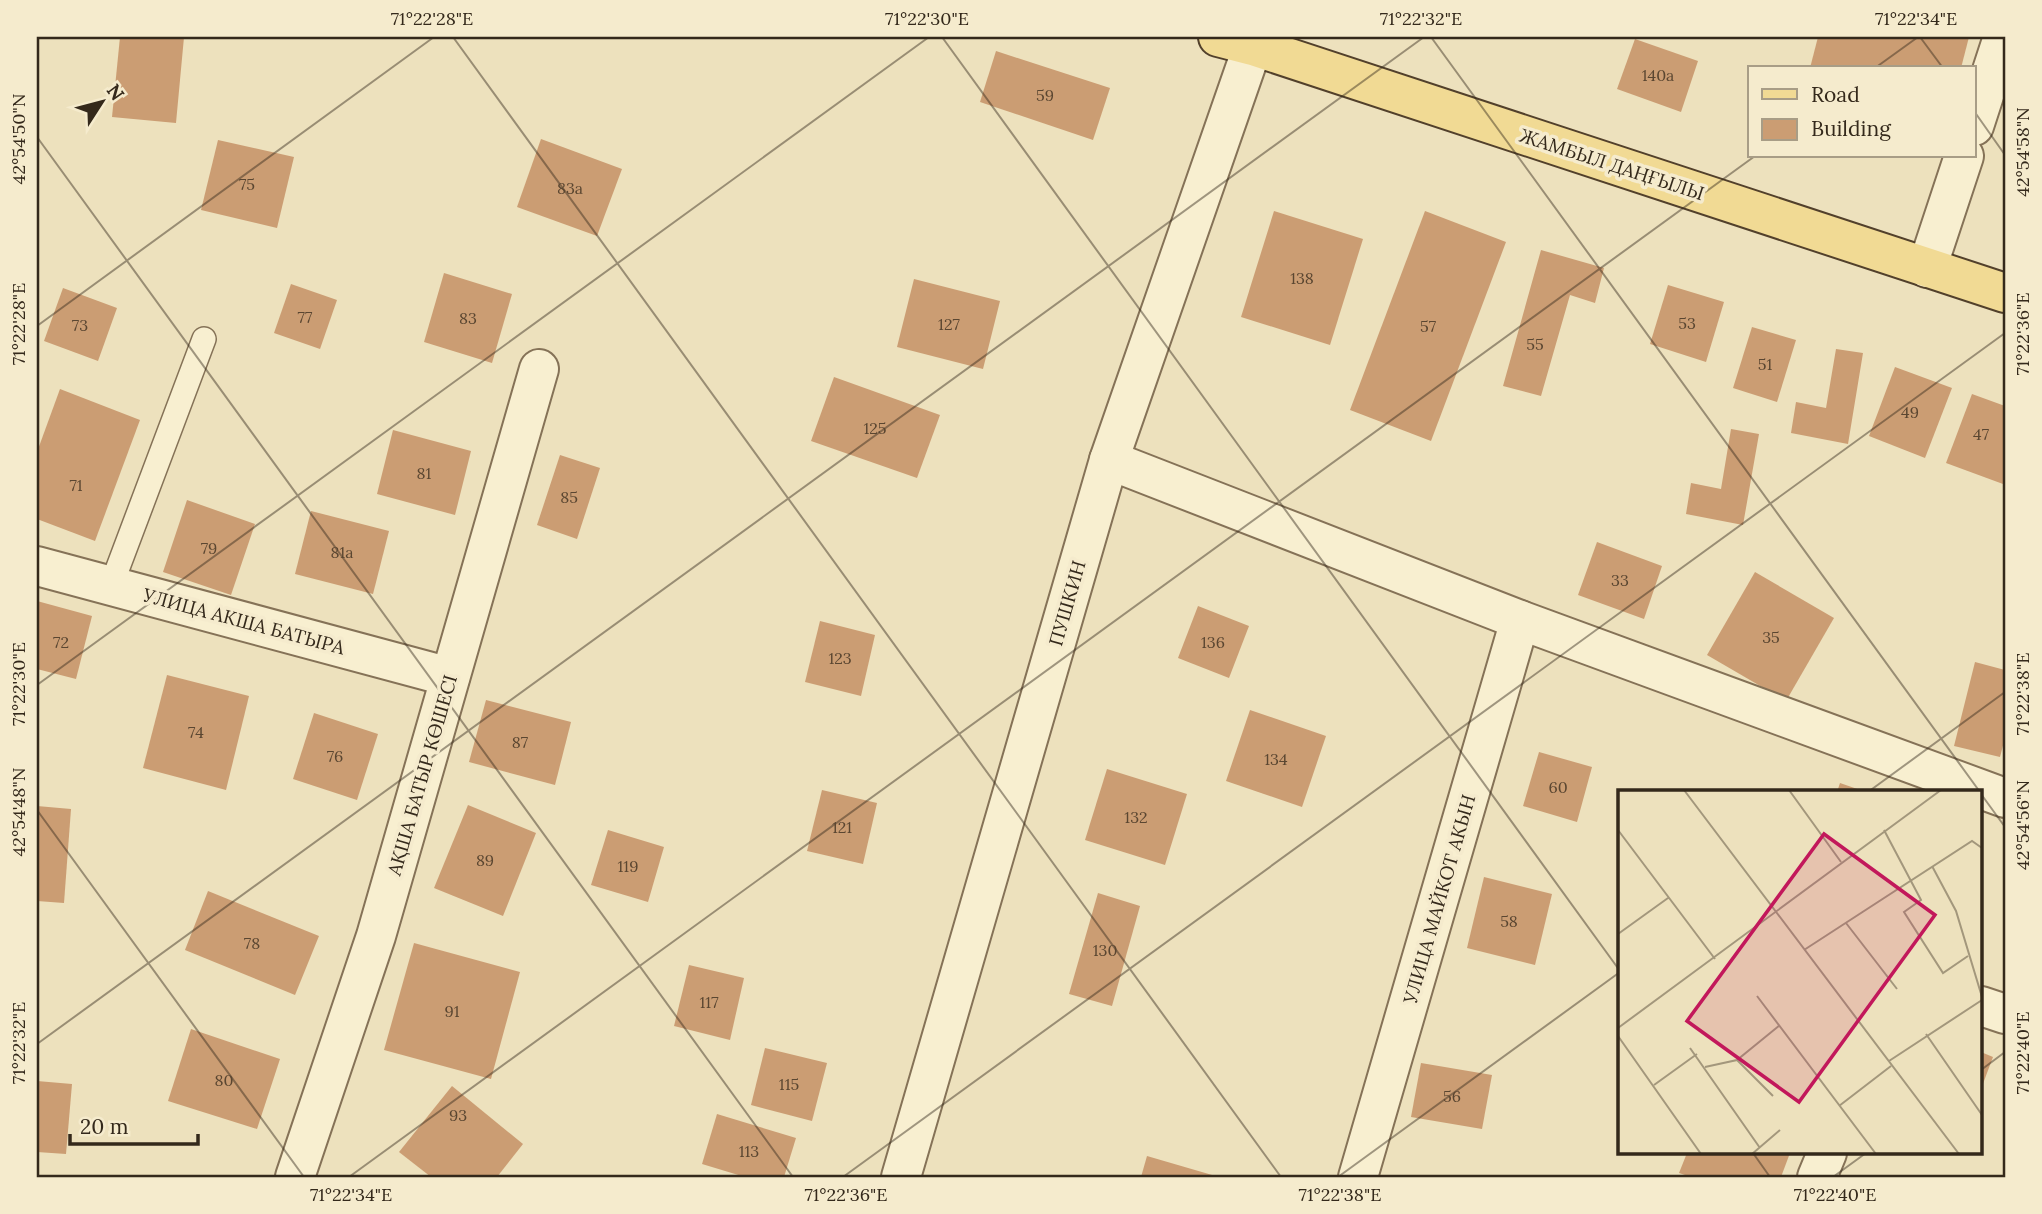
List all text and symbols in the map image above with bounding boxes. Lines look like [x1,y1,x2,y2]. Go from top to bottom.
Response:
text: 71°22'28"E [391,7,473,30]
text: 71°22'30"E [885,7,969,30]
text: 71°22'32"E [1380,7,1462,30]
text: 71°22'34"E [1875,7,1957,30]
house number: 140а [1642,65,1674,85]
north arrow [66,66,136,136]
legend [1748,66,1976,158]
text: N [102,79,130,105]
text: Road [1811,81,1860,108]
house number: 59 [1036,85,1054,105]
text: 42°54'50"N [7,94,30,184]
text: 42°54'58"N [2011,107,2034,197]
text: Building [1811,115,1891,142]
street label: ЖАМБЫЛ ДАҢҒЫЛЫ [1517,123,1707,205]
house number: 75 [239,174,255,194]
house number: 83а [557,178,583,198]
house number: 138 [1290,268,1314,288]
text: 71°22'28"E [7,283,30,365]
text: 71°22'36"E [2011,292,2034,376]
house number: 77 [298,307,313,327]
house number: 83 [459,308,477,328]
house number: 53 [1678,313,1696,333]
house number: 127 [938,314,961,334]
house number: 73 [72,315,88,335]
house number: 57 [1420,316,1437,336]
house number: 55 [1526,334,1544,354]
house number: 51 [1758,354,1772,374]
house number: 49 [1901,402,1919,422]
house number: 125 [863,418,887,438]
house number: 47 [1973,424,1990,444]
house number: 81 [417,463,432,483]
house number: 71 [69,475,83,495]
house number: 85 [560,487,578,507]
house number: 79 [201,538,217,558]
house number: 81а [330,542,354,562]
street label: ПУШКИН [1043,557,1091,649]
house number: 33 [1611,570,1629,590]
street label: УЛИЦА АКША БАТЫРА [140,582,349,660]
house number: 35 [1762,627,1780,647]
house number: 72 [53,632,69,652]
house number: 136 [1201,632,1225,652]
text: 71°22'30"E [7,642,30,726]
house number: 123 [828,648,852,668]
text: 71°22'38"E [2011,653,2034,735]
street label: АҚША БАТЫР КӨШЕСІ [382,672,462,879]
house number: 74 [188,722,204,742]
house number: 87 [512,732,529,752]
house number: 76 [327,746,343,766]
house number: 134 [1264,749,1288,769]
text: 42°54'48"N [7,768,30,856]
house number: 60 [1548,777,1568,797]
text: 42°54'56"N [2011,780,2034,870]
inset map [1618,790,1982,1154]
street label: УЛИЦА МАЙКОТ АКЫН [1397,792,1480,1007]
house number: 132 [1124,807,1148,827]
house number: 121 [832,817,852,837]
house number: 89 [476,850,494,870]
house number: 119 [618,856,638,876]
house number: 58 [1500,911,1518,931]
house number: 78 [244,933,260,953]
house number: 130 [1093,940,1117,960]
house number: 117 [699,992,719,1012]
house number: 91 [444,1001,460,1021]
text: 71°22'32"E [7,1002,30,1084]
text: 71°22'40"E [2011,1012,2034,1094]
house number: 80 [215,1070,234,1090]
house number: 115 [779,1074,799,1094]
house number: 56 [1443,1086,1461,1106]
scale bar [70,1102,198,1146]
house number: 93 [449,1105,467,1125]
text: 20 m [80,1113,129,1140]
house number: 113 [739,1141,759,1161]
text: 71°22'34"E [310,1183,392,1206]
text: 71°22'36"E [804,1183,888,1206]
text: 71°22'38"E [1299,1183,1381,1206]
text: 71°22'40"E [1794,1183,1876,1206]

